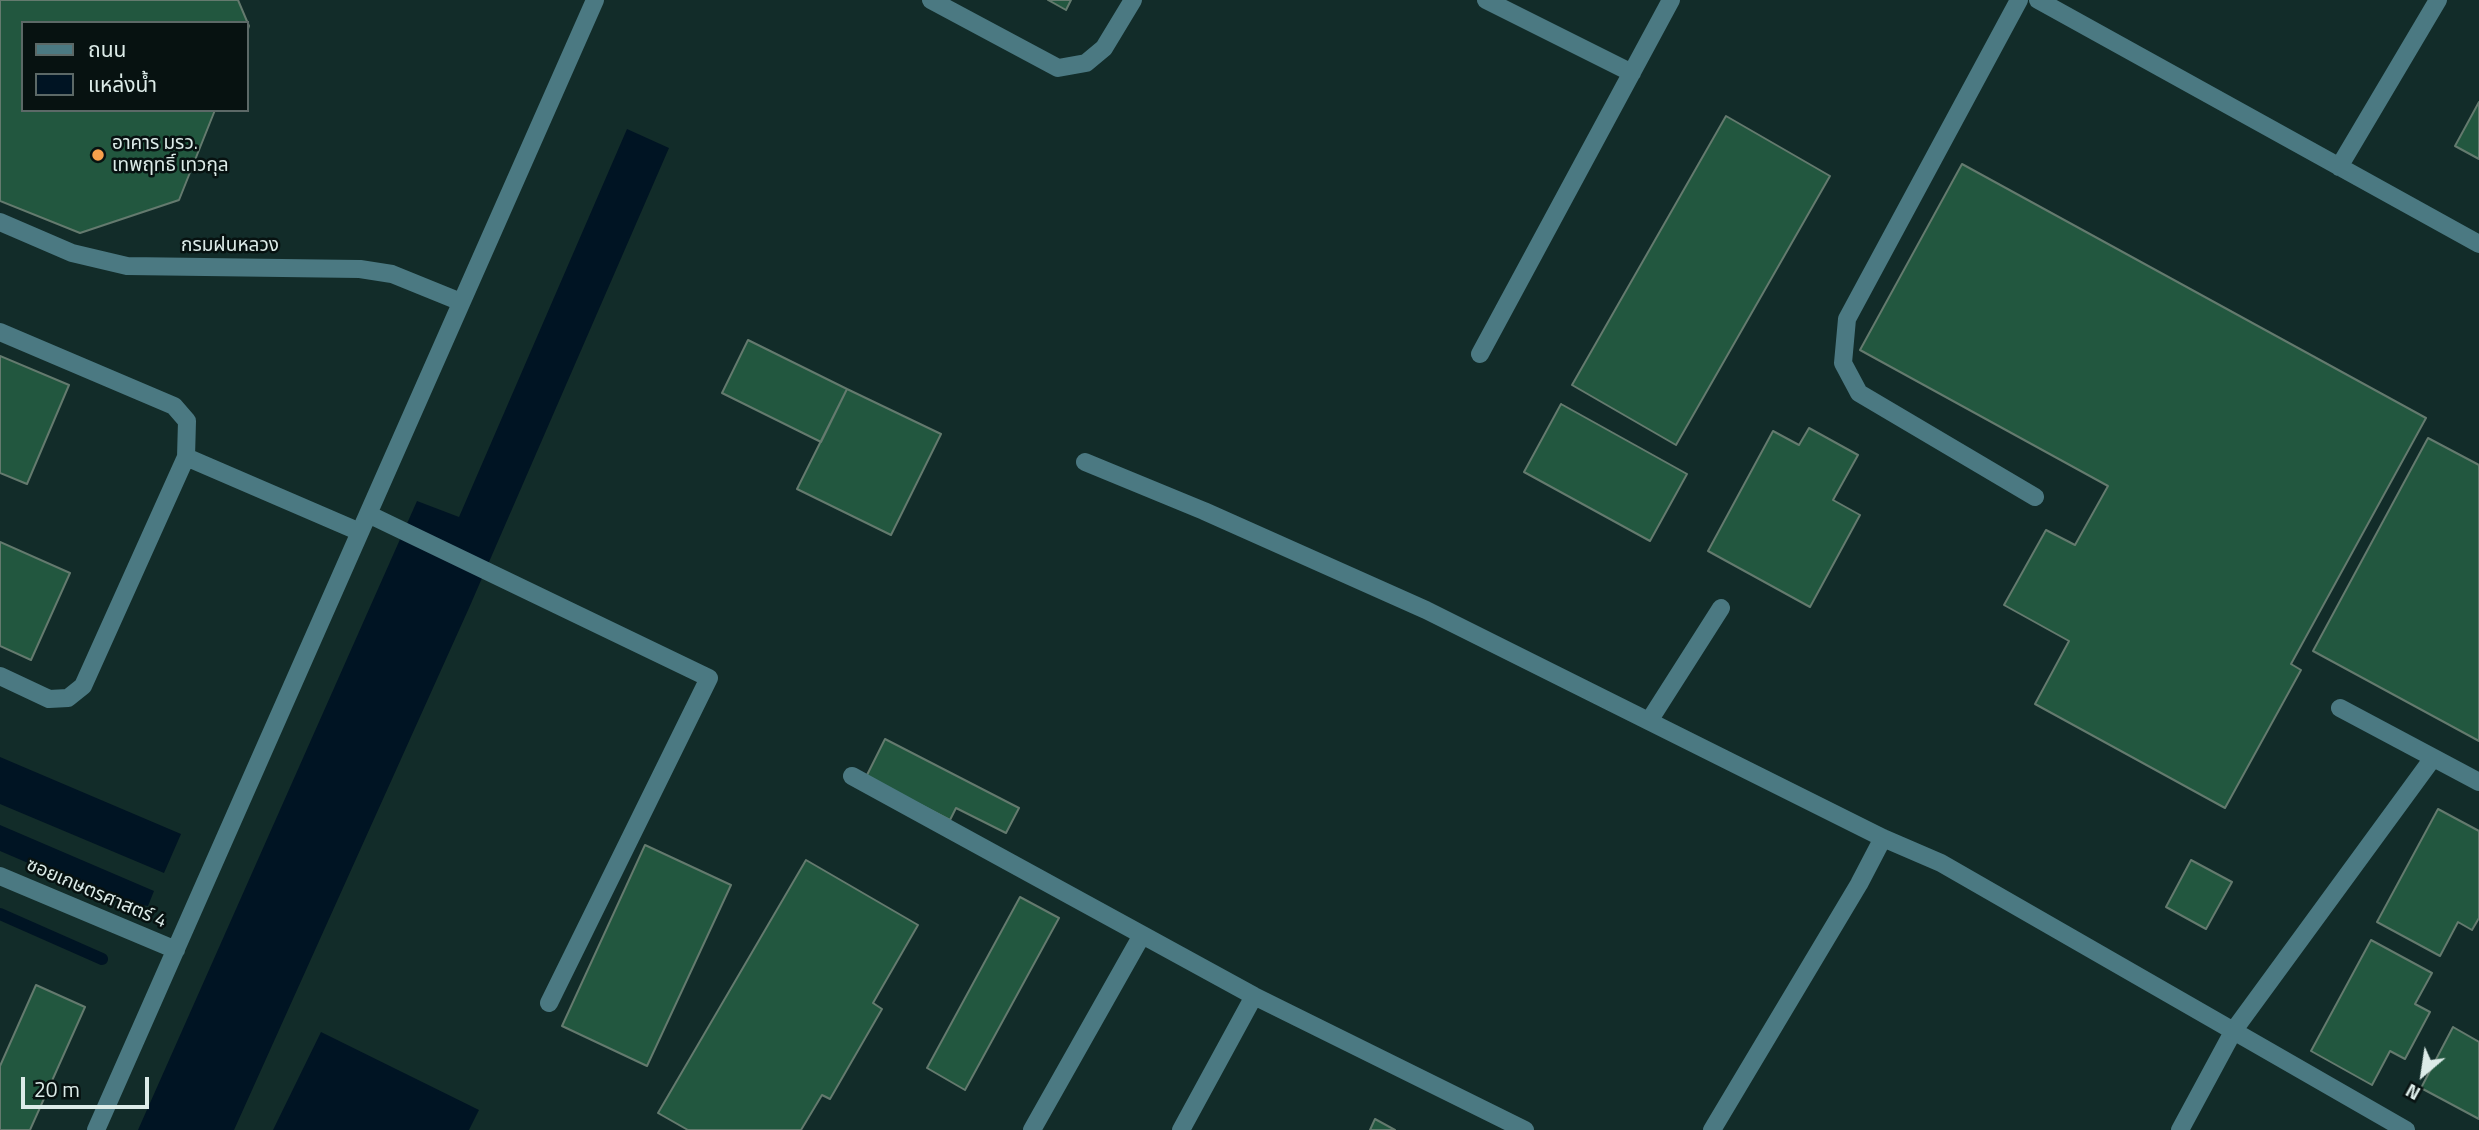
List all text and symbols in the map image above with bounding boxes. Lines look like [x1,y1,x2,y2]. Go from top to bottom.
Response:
legend [21,21,248,112]
text: ถนน [88,33,126,65]
text: แหล่งน้ำ [88,68,157,100]
place label: อาคาร มรว. เทพฤทธิ์ เทวกุล [112,133,229,177]
marker: อาคาร มรว. เทพฤทธิ์ เทวกุล [90,147,106,163]
street label: กรมฝนหลวง [181,235,279,257]
street label: ซอยเกษตรศาสตร์ 4 [23,854,169,934]
north arrow [2388,1039,2458,1109]
scale bar [24,1064,152,1108]
text: 20 m [34,1073,80,1105]
text: N [2400,1077,2425,1109]

